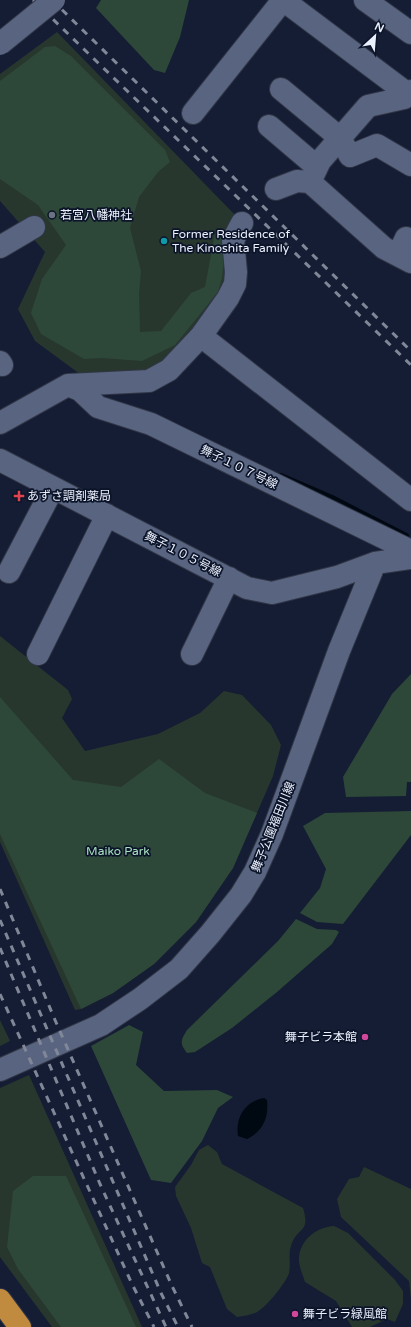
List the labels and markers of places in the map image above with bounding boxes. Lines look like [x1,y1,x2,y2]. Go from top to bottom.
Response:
place label: 若宮八幡神社 [60,208,132,222]
marker: 若宮八幡神社 [47,210,57,220]
place label: Former Residence of The Kinoshita Family [172,227,290,255]
marker: Former Residence of The Kinoshita Family [159,236,169,246]
place label: あずさ調剤薬局 [27,489,111,503]
marker: あずさ調剤薬局 [14,491,24,501]
place label: 舞子ビラ本館 [285,1030,357,1044]
marker: 舞子ビラ本館 [360,1032,370,1042]
place label: 舞子ビラ緑風館 [303,1307,387,1321]
marker: 舞子ビラ緑風館 [290,1309,300,1319]

